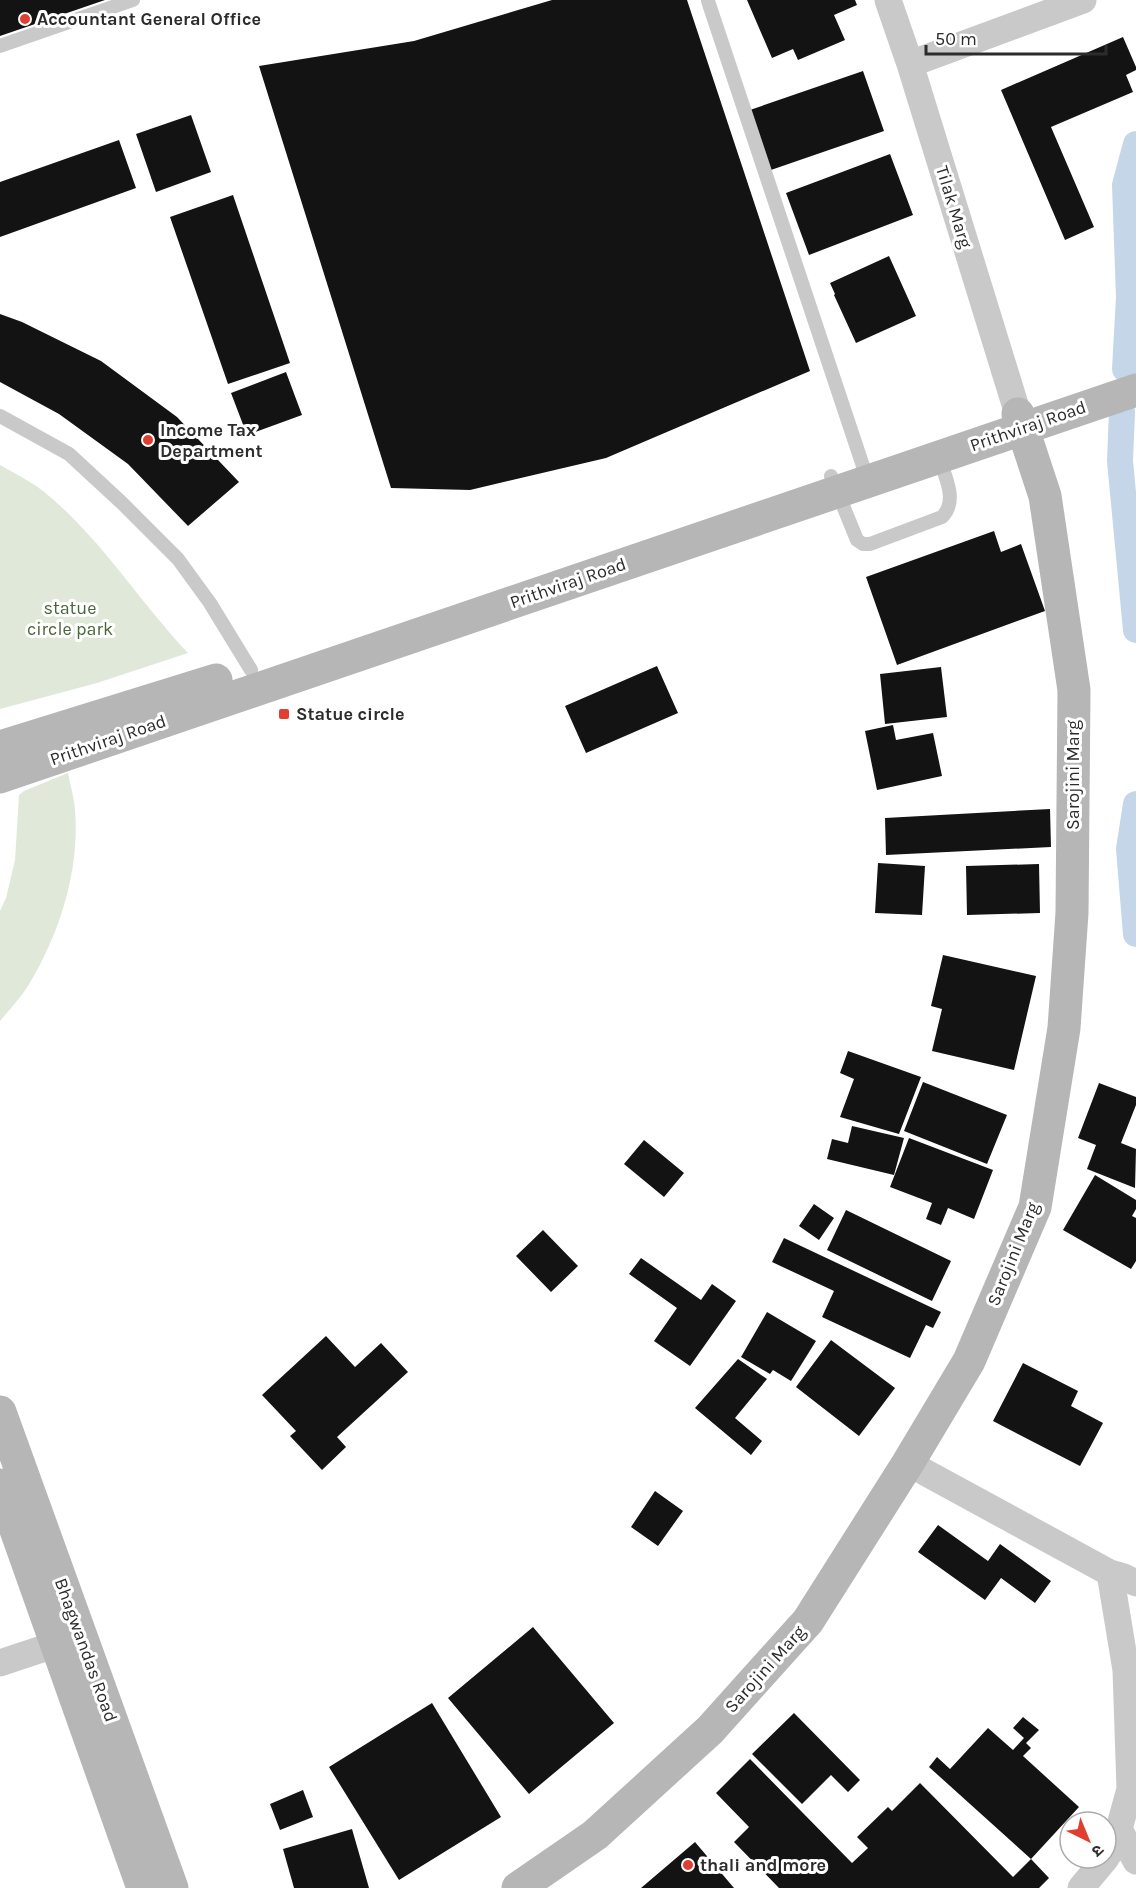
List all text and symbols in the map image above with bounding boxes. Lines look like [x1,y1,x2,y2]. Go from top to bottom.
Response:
place label: Accountant General Office [37,8,261,30]
marker: Accountant General Office [18,12,32,26]
scale bar [926,18,1106,56]
text: 50 m [935,28,977,50]
street label: Tilak Marg [931,163,977,251]
street label: Prithviraj Road [967,396,1089,456]
place label: Income Tax Department [160,419,263,462]
marker: Income Tax Department [141,433,155,447]
street label: Prithviraj Road [507,553,629,613]
park label: statue circle park [27,597,113,640]
place label: Statue circle [296,703,405,725]
marker: Statue circle [277,707,291,721]
street label: Prithviraj Road [47,710,169,770]
street label: Sarojini Marg [1062,720,1084,830]
street label: Sarojini Marg [982,1199,1044,1309]
street label: Bhagwandas Road [50,1575,122,1725]
street label: Sarojini Marg [720,1621,810,1717]
north arrow [1058,1810,1118,1870]
text: उ [1088,1840,1108,1861]
place label: thali and more [700,1854,826,1876]
marker: thali and more [681,1858,695,1872]

